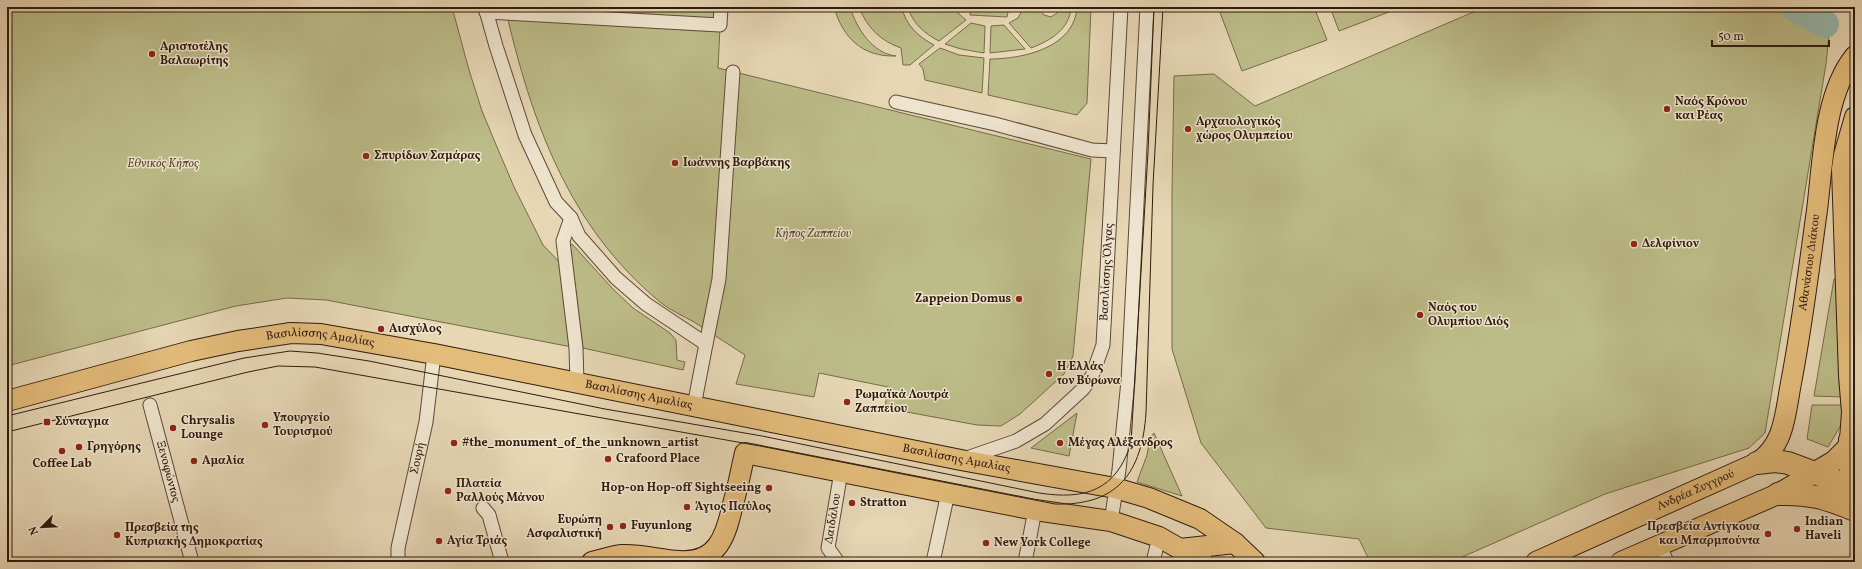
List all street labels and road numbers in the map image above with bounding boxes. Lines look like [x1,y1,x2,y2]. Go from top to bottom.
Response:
street label: Αθανάσιου Διάκου [1795,213,1824,312]
street label: Βασιλίσσης Όλγας [1096,223,1117,321]
street label: Βασιλίσσης Αμαλίας [265,325,376,351]
street label: Βασιλίσσης Αμαλίας [584,377,694,414]
street label: Ξενοφώντος [152,439,184,504]
street label: Βασιλίσσης Αμαλίας [901,440,1012,477]
street label: Σουρή [407,441,429,476]
street label: Ανδρέα Συγγρού [1654,466,1737,515]
street label: Δαιδάλου [821,492,845,545]

